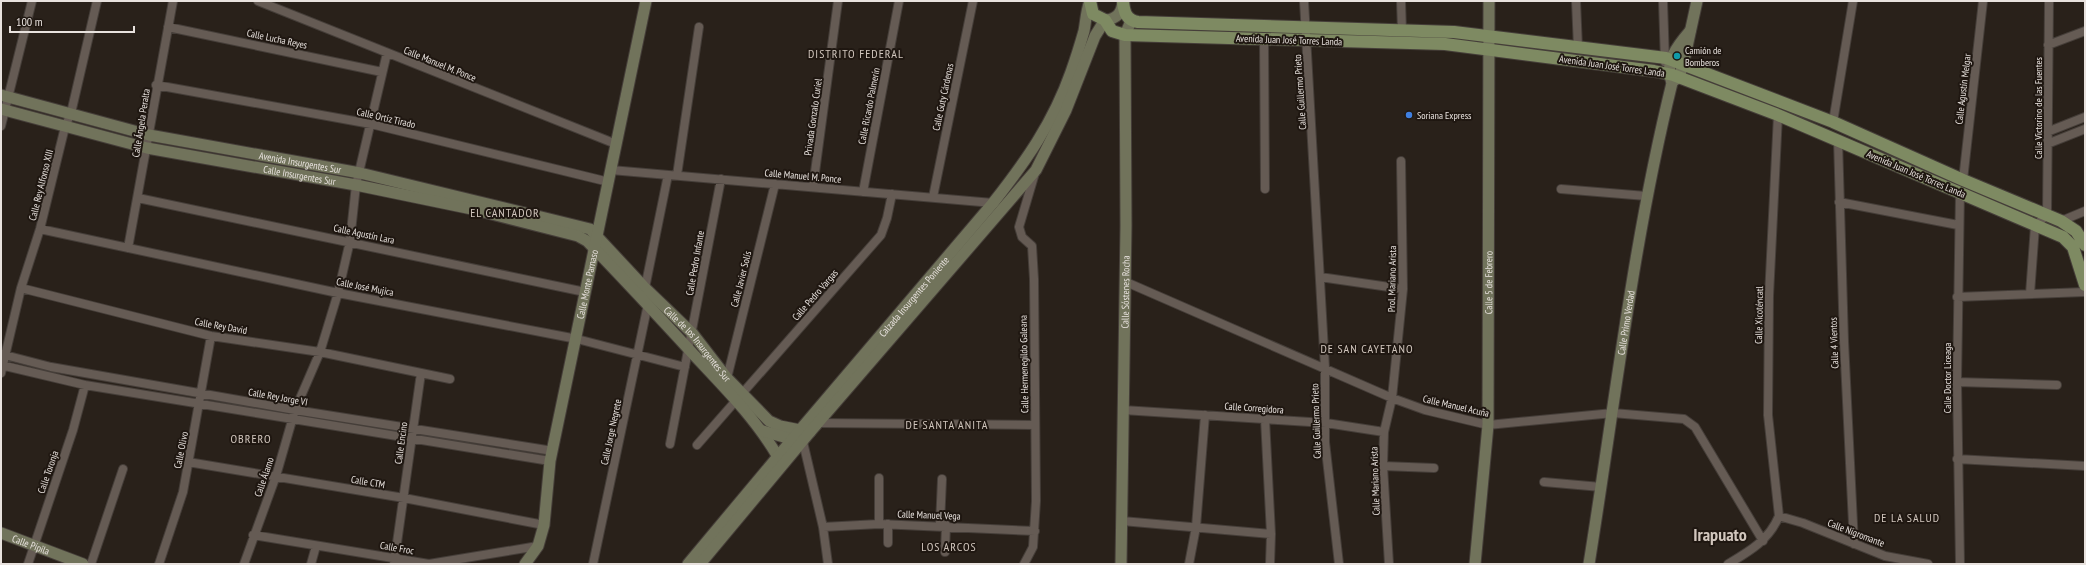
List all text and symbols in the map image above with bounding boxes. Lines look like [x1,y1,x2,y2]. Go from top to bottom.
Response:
scale bar [10,8,134,34]
text: 100 m [16,14,43,29]
street label: Calle Lucha Reyes [246,26,309,52]
street label: Avenida Juan José Torres Landa [1236,32,1342,48]
street label: Calle Manuel M. Ponce [402,44,478,84]
place label: Camión de Bomberos [1685,44,1721,69]
district label: DISTRITO FEDERAL [808,46,904,61]
marker: Camión de Bomberos [1672,51,1682,61]
street label: Avenida Juan José Torres Landa [1558,52,1666,80]
street label: Calle Agustín Melgar [1952,53,1974,125]
street label: Calle Guillermo Prieto [1291,54,1309,130]
street label: Calle Victorino de las Fuentes [2032,56,2045,159]
street label: Calle Guty Cárdenas [930,62,957,132]
street label: Calle Ricardo Palmerín [855,67,883,145]
street label: Privada Gonzalo Curiel [801,77,825,156]
street label: Calle Ángela Peralta [129,88,153,158]
street label: Calle Ortiz Tirado [355,105,417,131]
place label: Soriana Express [1417,109,1472,122]
marker: Soriana Express [1404,110,1414,120]
street label: Avenida Juan José Torres Landa [1864,147,1968,201]
street label: Calle Rey Alfonso XIII [26,148,56,222]
street label: Avenida Insurgentes Sur [258,148,343,176]
street label: Calle Insurgentes Sur [262,162,337,188]
street label: Calle Manuel M. Ponce [764,166,842,186]
district label: EL CANTADOR [470,205,540,220]
street label: Calle Agustín Lara [332,221,396,247]
street label: Calle Pedro Infante [683,230,707,296]
street label: Prol. Mariano Arista [1385,246,1399,312]
street label: Calle Monte Parnaso [573,248,600,320]
street label: Calle Javier Solís [728,249,754,308]
street label: Calle 5 de Febrero [1482,251,1495,314]
street label: Calzada Insurgentes Poniente [876,253,951,339]
street label: Calle Sóstenes Rocha [1118,255,1132,329]
street label: Calle Pedro Vargas [789,266,841,323]
street label: Calle José Mujica [335,275,395,299]
street label: Calle Xicoténcatl [1752,285,1766,344]
street label: Calle Primo Verdad [1614,290,1637,356]
street label: Calle de los Insurgentes Sur [661,303,734,385]
street label: Calle Rey David [194,315,248,337]
street label: Calle Hermenegildo Galeana [1017,315,1031,413]
street label: Calle 4 Vientos [1827,316,1841,369]
district label: DE SAN CAYETANO [1320,341,1414,356]
street label: Calle Doctor Liceaga [1941,343,1954,413]
street label: Calle Guillermo Prieto [1308,383,1324,459]
street label: Calle Rey Jorge VI [247,385,309,409]
street label: Calle Manuel Acuña [1422,392,1490,420]
street label: Calle Jorge Negrete [598,398,624,466]
street label: Calle Corregidora [1224,399,1284,417]
district label: DE SANTA ANITA [906,417,988,432]
street label: Calle Encino [392,421,410,465]
street label: Calle Olivo [171,430,191,470]
district label: OBRERO [230,431,272,446]
street label: Calle Mariano Arista [1367,446,1383,516]
street label: Calle Toronja [35,449,61,495]
street label: Calle Álamo [251,456,277,498]
street label: Calle CTM [350,473,386,491]
street label: Calle Manuel Vega [897,507,961,523]
district label: DE LA SALUD [1874,510,1940,525]
street label: Calle Nigromante [1826,516,1886,550]
district label: Irapuato [1693,523,1747,546]
street label: Calle Pípila [10,531,51,557]
street label: Calle Froc [379,539,415,557]
district label: LOS ARCOS [921,539,977,554]

